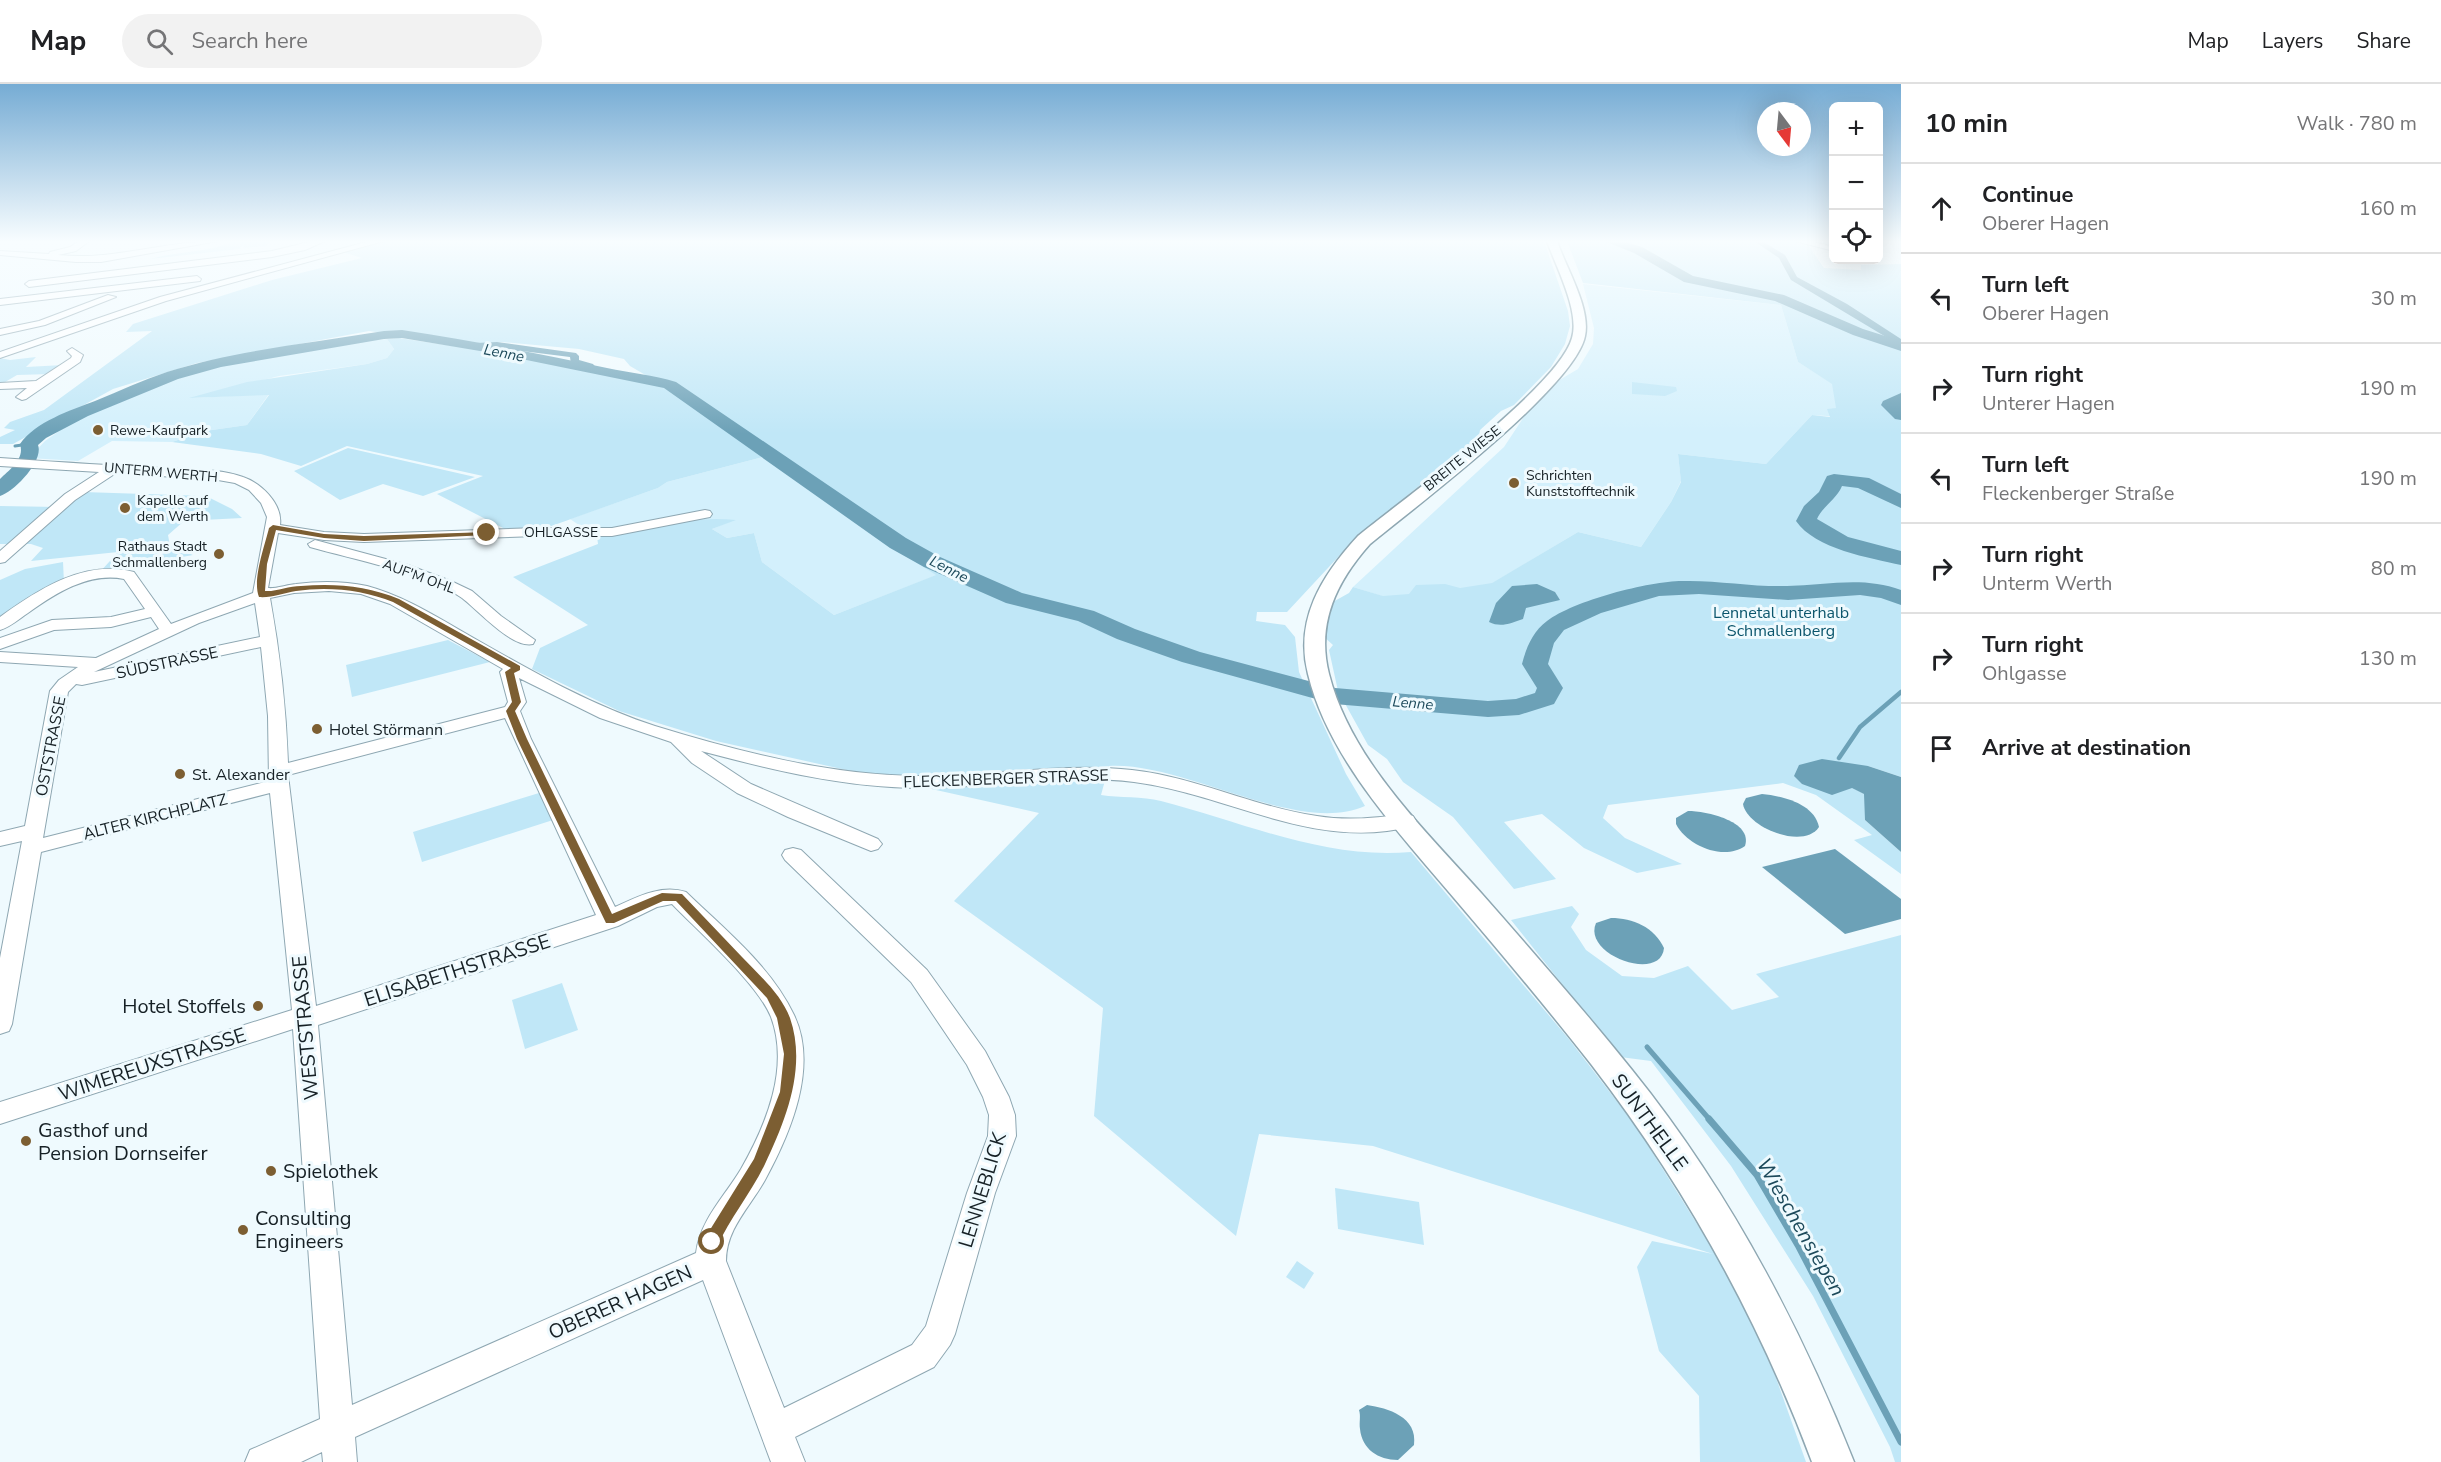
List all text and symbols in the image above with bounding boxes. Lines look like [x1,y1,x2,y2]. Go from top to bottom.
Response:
search box [122,14,542,68]
text: Map [30,22,86,60]
icon: search [143,25,176,58]
text: Search here [191,26,308,56]
text: Map [2187,27,2229,55]
text: Layers [2262,27,2323,55]
text: Share [2356,27,2411,55]
north arrow [1757,102,1811,156]
map controls [1829,102,1883,264]
button: + [1829,102,1883,156]
text: 10 min [1925,106,2008,141]
text: Walk · 780 m [2297,110,2417,137]
button: − [1829,156,1883,210]
text: Continue [1982,180,2073,210]
icon: ahead [1925,192,1958,225]
text: 160 m [2359,195,2417,222]
button: locate [1829,210,1883,264]
text: Oberer Hagen [1982,210,2109,237]
text: Turn left [1982,270,2069,300]
icon: left [1925,282,1958,315]
text: 30 m [2371,285,2417,312]
text: Oberer Hagen [1982,300,2109,327]
water label: Lenne [482,339,526,367]
text: Turn right [1982,360,2083,390]
icon: right [1925,372,1958,405]
text: 190 m [2359,375,2417,402]
text: Unterer Hagen [1982,390,2115,417]
place label: Rewe-Kaufpark [110,421,209,440]
street label: BREITE WIESE [1420,421,1505,496]
marker: Rewe-Kaufpark [91,423,105,437]
text: Turn left [1982,450,2069,480]
street label: UNTERM WERTH [103,458,218,487]
icon: left [1925,462,1958,495]
text: 190 m [2359,465,2417,492]
place label: Schrichten Kunststofftechnik [1526,466,1636,501]
marker: Schrichten Kunststofftechnik [1507,476,1521,490]
text: Fleckenberger Straße [1982,480,2174,507]
place label: Kapelle auf dem Werth [137,491,208,526]
marker: Kapelle auf dem Werth [118,501,132,515]
route end [473,519,499,545]
street label: OHLGASSE [524,523,598,542]
place label: Rathaus Stadt Schmallenberg [112,537,207,572]
text: Turn right [1982,540,2083,570]
marker: Rathaus Stadt Schmallenberg [212,547,226,561]
water label: Lenne [926,551,972,587]
icon: right [1925,552,1958,585]
street label: AUF'M OHL [380,555,458,598]
text: 80 m [2371,555,2417,582]
text: Unterm Werth [1982,570,2112,597]
park label: Lennetal unterhalb Schmallenberg [1713,602,1849,642]
text: Turn right [1982,630,2083,660]
street label: SÜDSTRASSE [114,641,220,685]
icon: right [1925,642,1958,675]
text: 130 m [2359,645,2417,672]
text: Ohlgasse [1982,660,2067,687]
water label: Lenne [1392,691,1434,715]
street label: OSTSTRASSE [31,694,71,798]
place label: Hotel Störmann [329,719,443,741]
marker: Hotel Störmann [310,722,324,736]
icon: arrive [1925,732,1958,765]
text: Arrive at destination [1982,733,2191,763]
place label: St. Alexander [192,764,290,786]
street label: FLECKENBERGER STRASSE [903,764,1109,794]
marker: St. Alexander [173,767,187,781]
street label: ALTER KIRCHPLATZ [81,788,230,846]
street label: ELISABETHSTRASSE [360,928,554,1013]
street label: WESTSTRASSE [286,955,325,1101]
place label: Hotel Stoffels [122,993,246,1020]
marker: Hotel Stoffels [251,999,265,1013]
street label: WIMEREUXSTRASSE [55,1021,250,1108]
street label: SUNTHELLE [1605,1068,1694,1176]
place label: Gasthof und Pension Dornseifer [38,1117,208,1167]
street label: LENNEBLICK [952,1129,1013,1251]
marker: Gasthof und Pension Dornseifer [19,1134,33,1148]
water label: Wieschensiepen [1750,1153,1852,1301]
place label: Spielothek [283,1158,379,1185]
marker: Spielothek [264,1164,278,1178]
place label: Consulting Engineers [255,1205,352,1255]
marker: Consulting Engineers [236,1223,250,1237]
route start [698,1228,724,1254]
street label: OBERER HAGEN [544,1259,696,1346]

